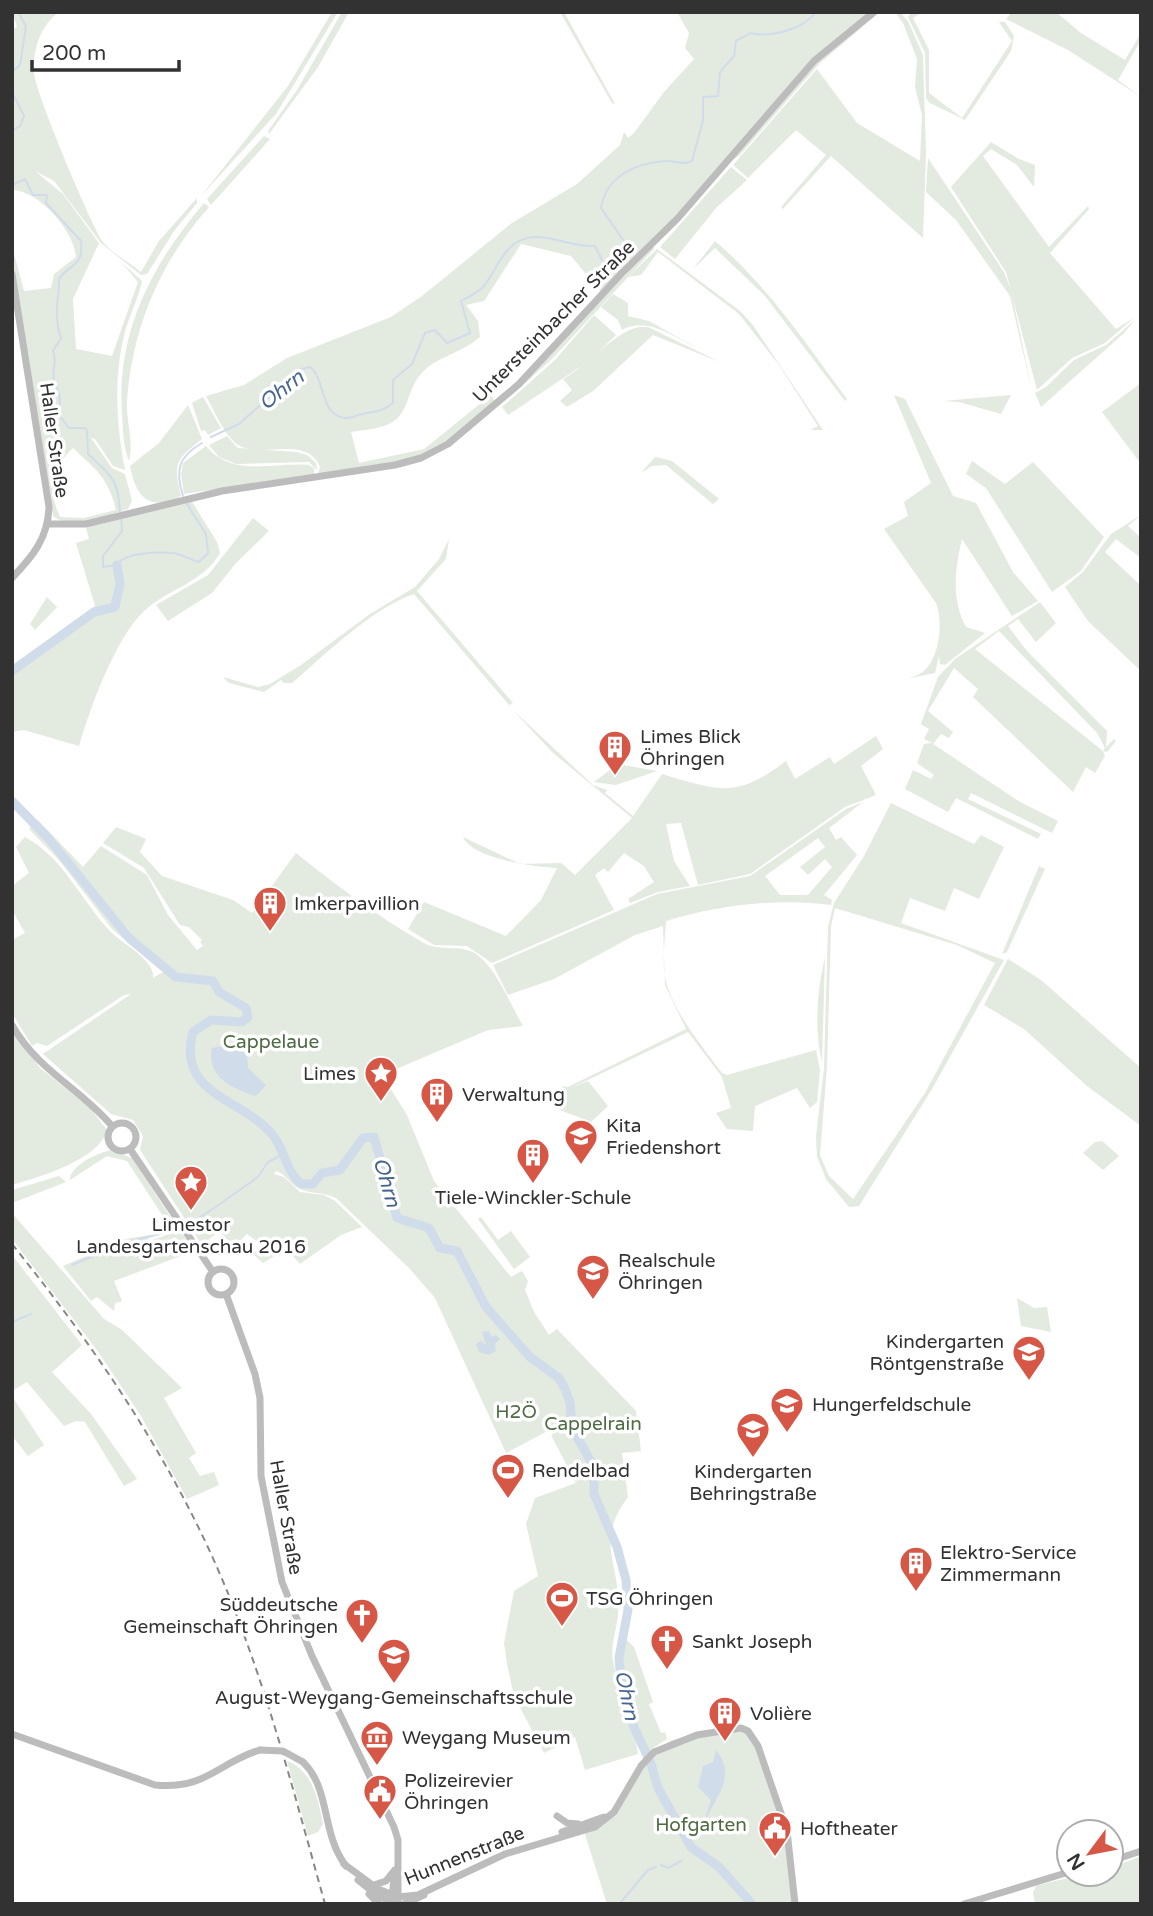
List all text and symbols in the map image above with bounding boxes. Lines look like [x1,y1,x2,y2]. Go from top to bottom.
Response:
scale bar [32,28,178,72]
text: 200 m [42,41,106,66]
street label: Untersteinbacher Straße [468,236,639,407]
water label: Ohrn [254,364,310,416]
street label: Haller Straße [35,381,73,499]
place label: Limes Blick Öhringen [640,726,741,770]
building icon: Limes Blick Öhringen [596,728,634,777]
building icon: Imkerpavillion [251,884,289,933]
place label: Imkerpavillion [294,893,420,915]
park label: Cappelaue [223,1031,319,1053]
place icon: Limes [362,1054,400,1103]
place label: Limes [303,1063,356,1085]
building icon: Verwaltung [418,1075,456,1124]
place label: Verwaltung [462,1084,565,1106]
place label: Kita Friedenshort [606,1115,721,1159]
school or university icon: Kita Friedenshort [562,1117,600,1166]
building icon: Tiele-Winckler-Schule [514,1136,552,1185]
water label: Ohrn [368,1154,406,1211]
place icon: Limestor Landesgartenschau 2016 [172,1163,210,1212]
place label: Tiele-Winckler-Schule [435,1187,631,1209]
place label: Limestor Landesgartenschau 2016 [76,1214,306,1258]
place label: Realschule Öhringen [618,1250,716,1294]
school or university icon: Realschule Öhringen [574,1252,612,1301]
place label: Kindergarten Röntgenstraße [870,1331,1004,1375]
school or university icon: Kindergarten Röntgenstraße [1010,1333,1048,1382]
school or university icon: Hungerfeldschule [768,1385,806,1434]
place label: Hungerfeldschule [812,1394,971,1416]
park label: H2Ö [495,1401,537,1423]
school or university icon: Kindergarten Behringstraße [734,1410,772,1459]
park label: Cappelrain [544,1413,642,1435]
sports icon: Rendelbad [489,1451,527,1500]
street label: Haller Straße [265,1458,307,1576]
place label: Rendelbad [532,1460,630,1482]
place label: Kindergarten Behringstraße [689,1461,817,1505]
place label: Elektro-Service Zimmermann [940,1542,1077,1586]
building icon: Elektro-Service Zimmermann [897,1544,935,1593]
sports icon: TSG Öhringen [543,1579,581,1628]
place label: TSG Öhringen [586,1588,713,1610]
place label: Süddeutsche Gemeinschaft Öhringen [123,1594,338,1638]
church icon: Süddeutsche Gemeinschaft Öhringen [343,1596,381,1645]
church icon: Sankt Joseph [648,1622,686,1671]
place label: Sankt Joseph [692,1631,812,1653]
school or university icon: August-Weygang-Gemeinschaftsschule [375,1636,413,1685]
water label: Ohrn [609,1668,644,1724]
place label: August-Weygang-Gemeinschaftsschule [215,1687,573,1709]
building icon: Volière [706,1694,744,1743]
place label: Volière [750,1703,812,1725]
museum icon: Weygang Museum [358,1718,396,1767]
place label: Weygang Museum [402,1727,571,1749]
place label: Polizeirevier Öhringen [404,1770,514,1814]
public building icon: Polizeirevier Öhringen [361,1772,399,1821]
public building icon: Hoftheater [756,1809,794,1858]
park label: Hofgarten [655,1814,747,1836]
place label: Hoftheater [800,1818,899,1840]
north arrow [1055,1818,1125,1888]
street label: Hunnenstraße [401,1822,528,1890]
text: N [1063,1849,1090,1874]

